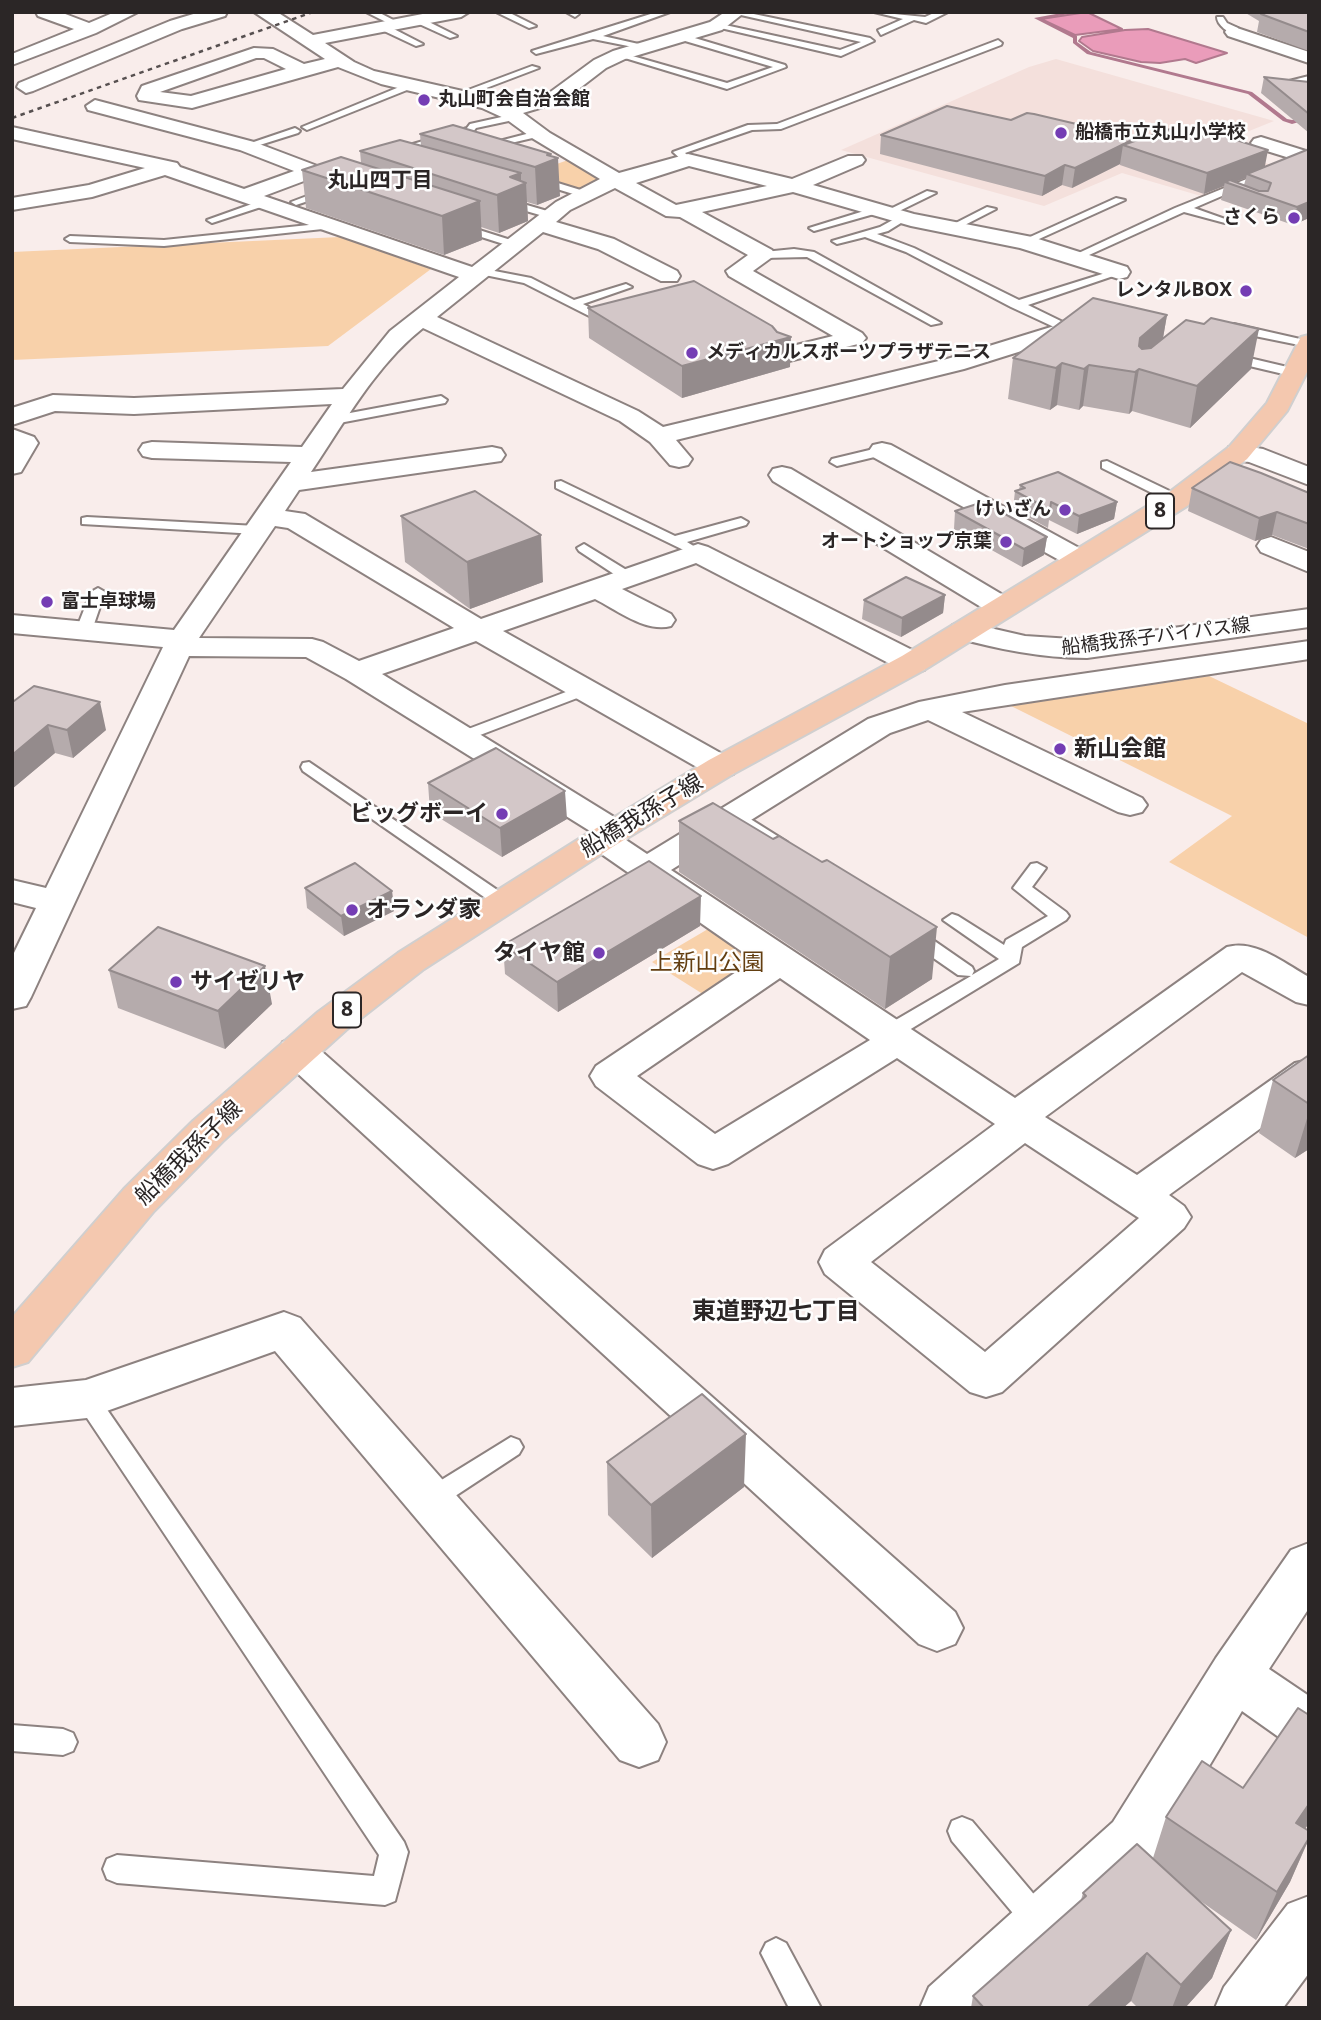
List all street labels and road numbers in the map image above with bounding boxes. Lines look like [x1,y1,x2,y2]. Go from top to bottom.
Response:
road number: 8 [1146,494,1174,528]
street label: 船橋我孫子バイパス線 [1060,614,1252,660]
street label: 船橋我孫子線 [576,769,708,863]
road number: 8 [333,992,361,1028]
street label: 船橋我孫子線 [130,1095,248,1211]

